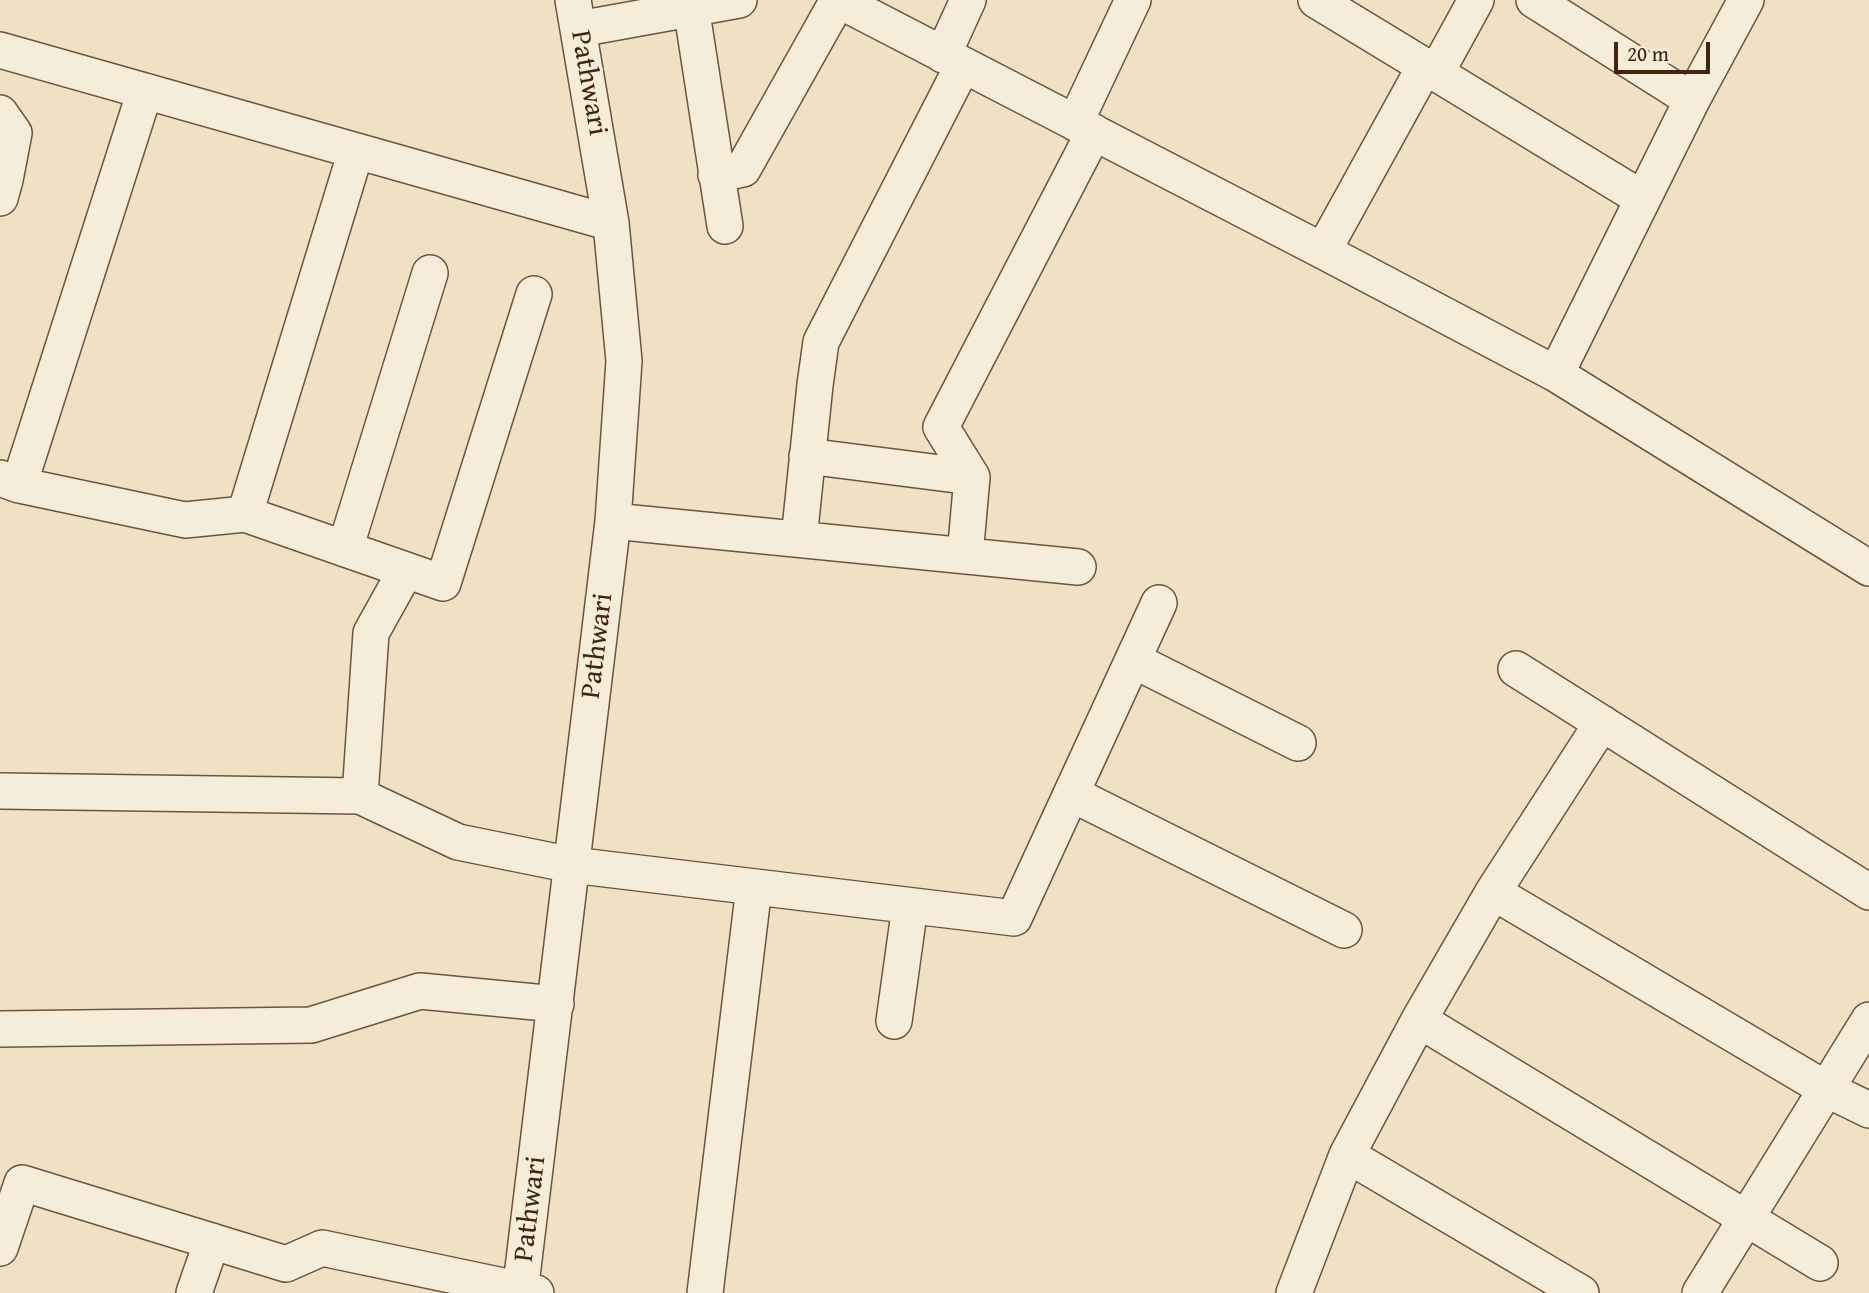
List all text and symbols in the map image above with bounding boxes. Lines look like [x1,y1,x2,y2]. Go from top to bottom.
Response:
street label: Pathwari [562,28,614,138]
scale bar [1617,28,1713,72]
text: 20 m [1627,38,1669,69]
street label: Pathwari [575,591,621,701]
street label: Pathwari [508,1154,554,1264]

